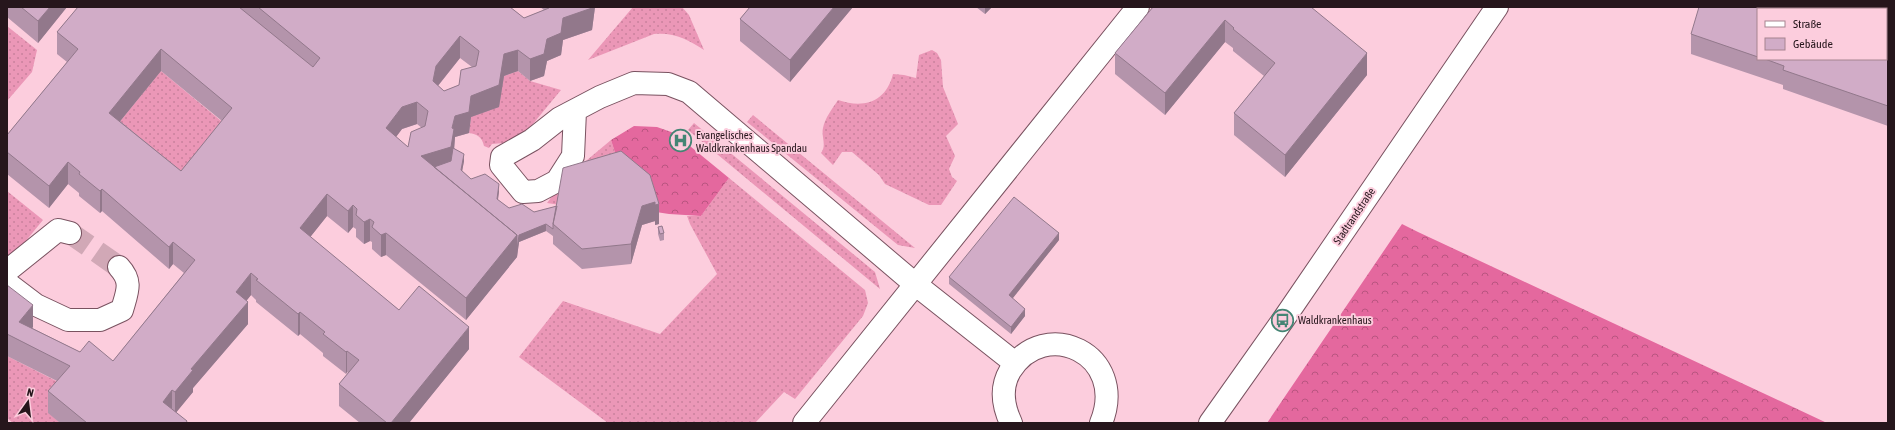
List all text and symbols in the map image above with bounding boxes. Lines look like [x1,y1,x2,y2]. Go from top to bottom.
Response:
legend [1757,8,1887,60]
text: Straße [1793,17,1821,31]
text: Gebäude [1793,37,1833,51]
hospital icon: Evangelisches Waldkrankenhaus Spandau [667,128,693,154]
place label: Evangelisches Waldkrankenhaus Spandau [696,129,807,154]
street label: Stadtrandstraße [1331,186,1377,246]
bus stop icon: Waldkrankenhaus [1270,307,1296,333]
place label: Waldkrankenhaus [1298,314,1372,326]
north arrow [8,382,48,422]
text: N [26,386,35,399]

